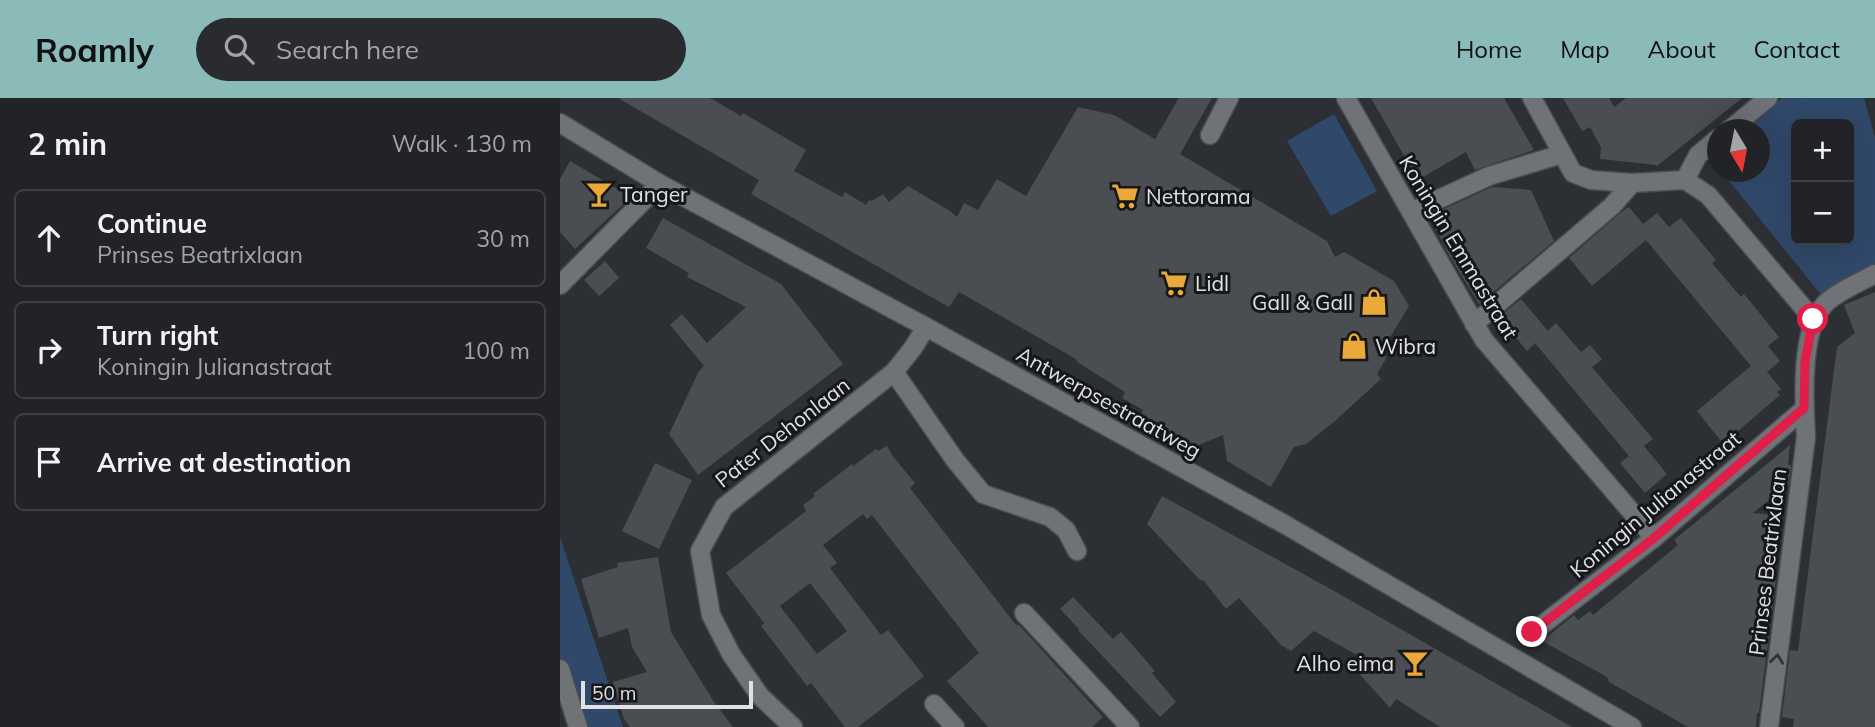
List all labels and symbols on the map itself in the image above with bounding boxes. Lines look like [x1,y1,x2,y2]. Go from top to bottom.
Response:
north arrow [1707,119,1770,182]
street label: Koningin Emmastraat [1394,150,1524,344]
bar icon: Tanger [584,179,614,209]
place label: Tanger [620,181,688,207]
supermarket icon: Nettorama [1110,181,1140,211]
place label: Nettorama [1146,183,1251,209]
supermarket icon: Lidl [1159,268,1189,298]
place label: Lidl [1195,270,1229,296]
shop icon: Gall & Gall [1359,287,1389,317]
place label: Gall & Gall [1252,289,1353,315]
route start [1797,303,1828,334]
shop icon: Wibra [1339,331,1369,361]
place label: Wibra [1375,333,1436,359]
street label: Antwerpsestraatweg [1012,340,1206,464]
street label: Pater Dehonlaan [709,371,855,493]
street label: Koningin Julianastraat [1565,425,1745,583]
street label: Prinses Beatrixlaan [1743,467,1791,657]
route end [1516,616,1547,647]
bar icon: Alho eima [1400,648,1430,678]
place label: Alho eima [1296,650,1394,676]
one-way arrow [1770,653,1785,665]
scale bar [581,678,752,710]

